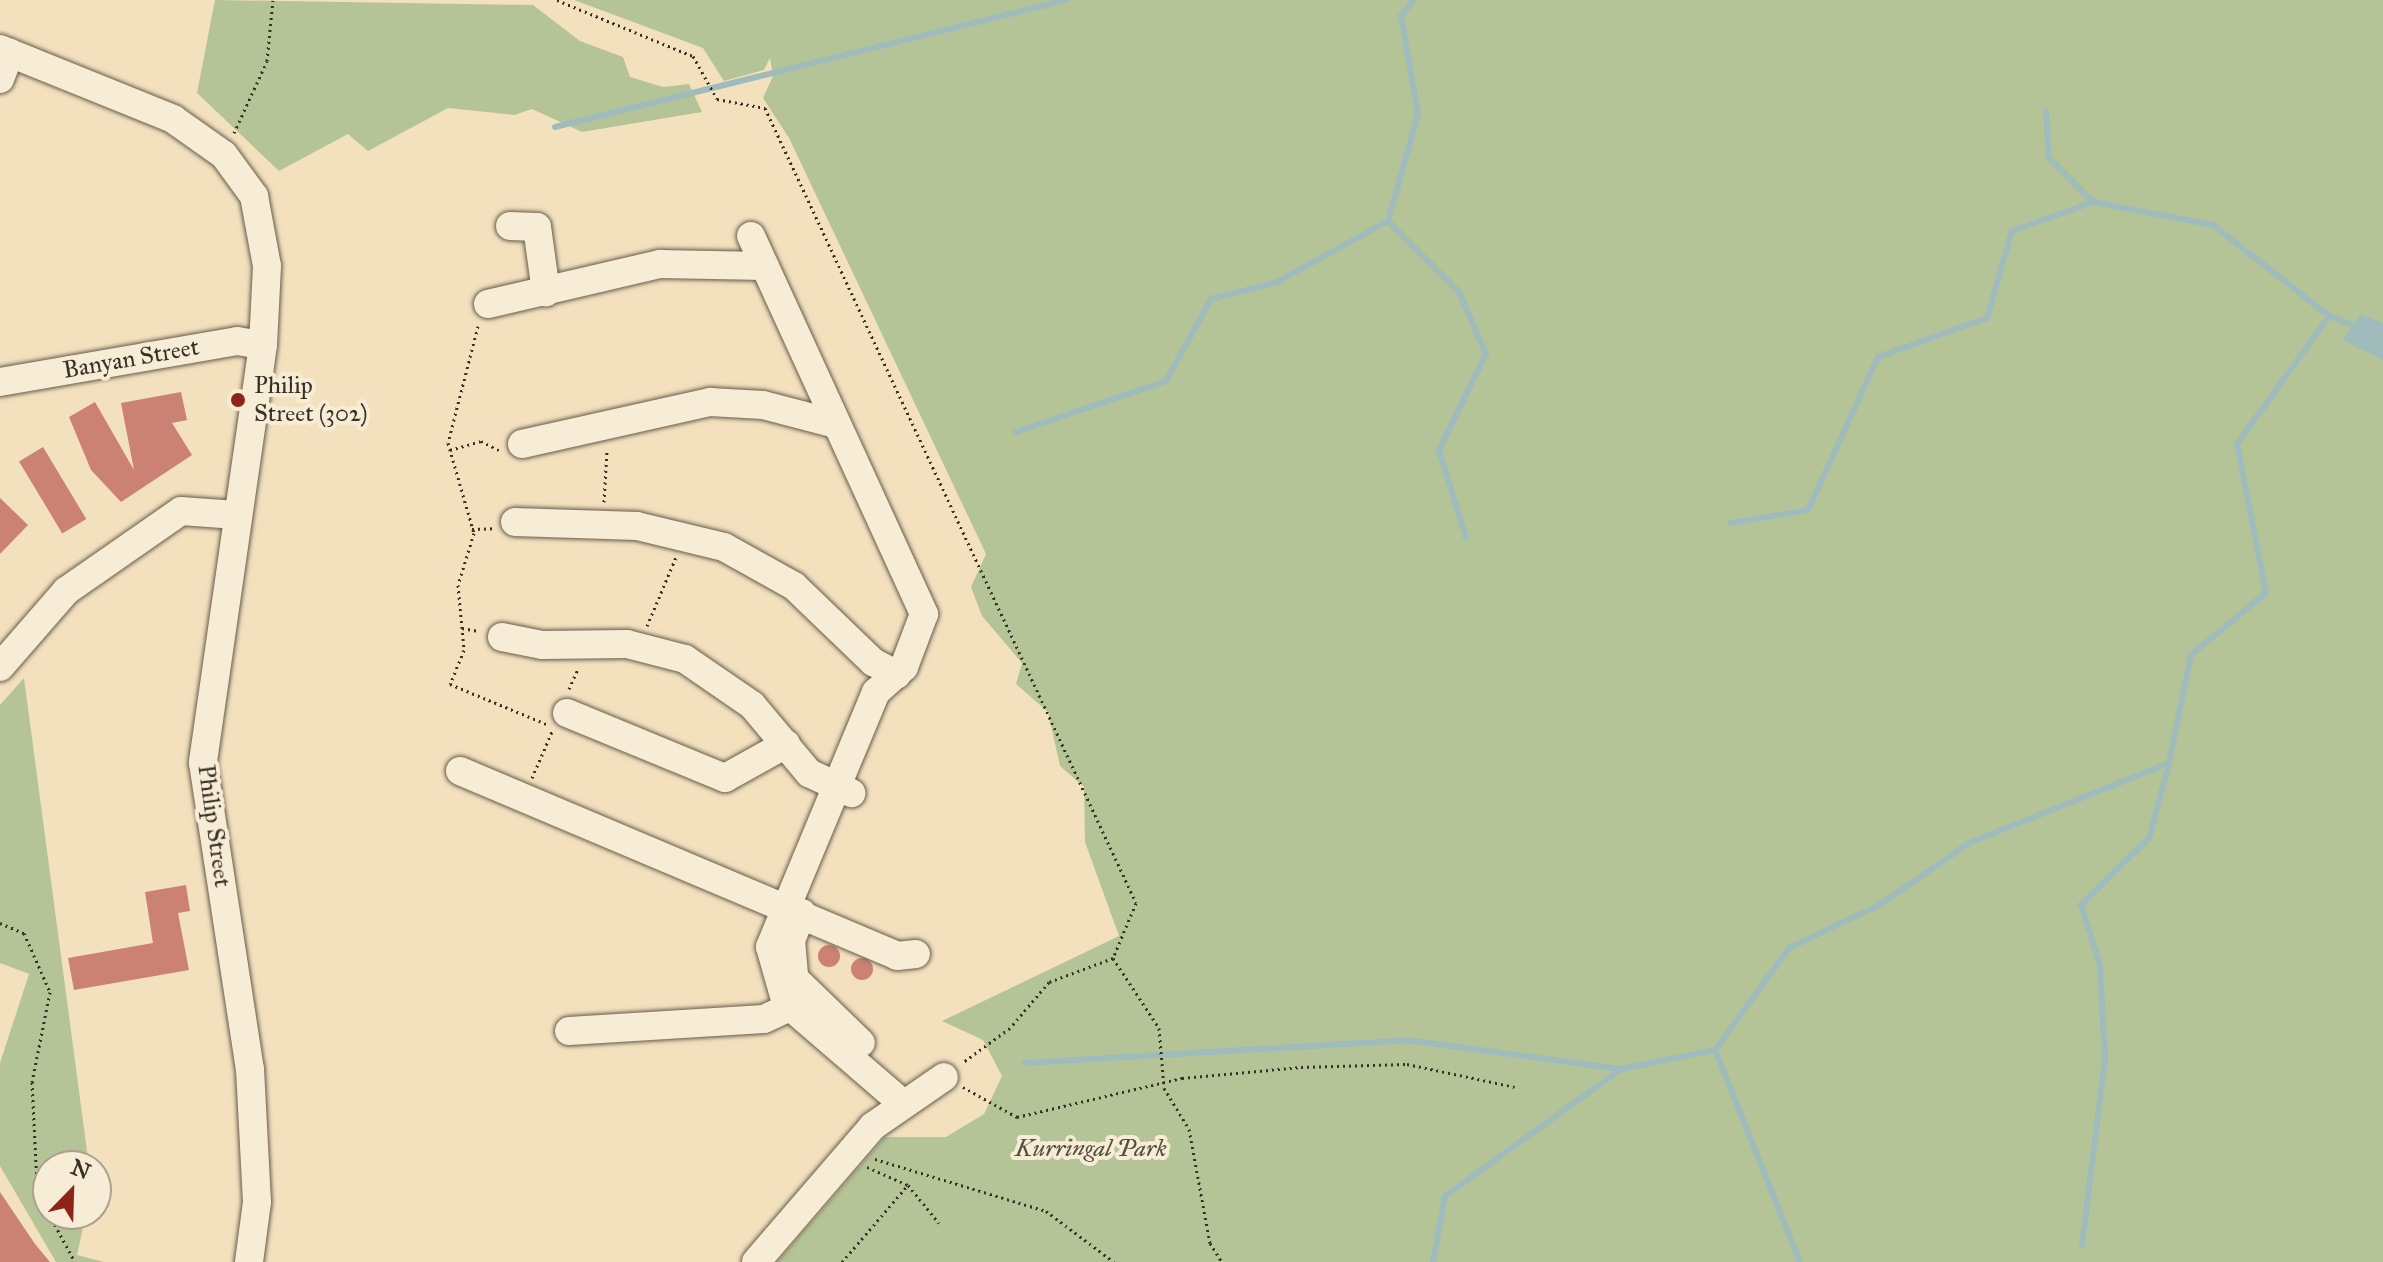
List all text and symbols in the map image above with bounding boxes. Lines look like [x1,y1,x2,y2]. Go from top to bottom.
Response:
street label: Banyan Street [61,333,201,385]
place label: Philip Street (302) [254,372,368,428]
marker: Philip Street (302) [229,391,247,409]
street label: Philip Street [191,763,237,889]
park label: Kurringal Park [1015,1135,1167,1163]
north arrow [32,1150,112,1230]
text: N [67,1153,95,1185]

